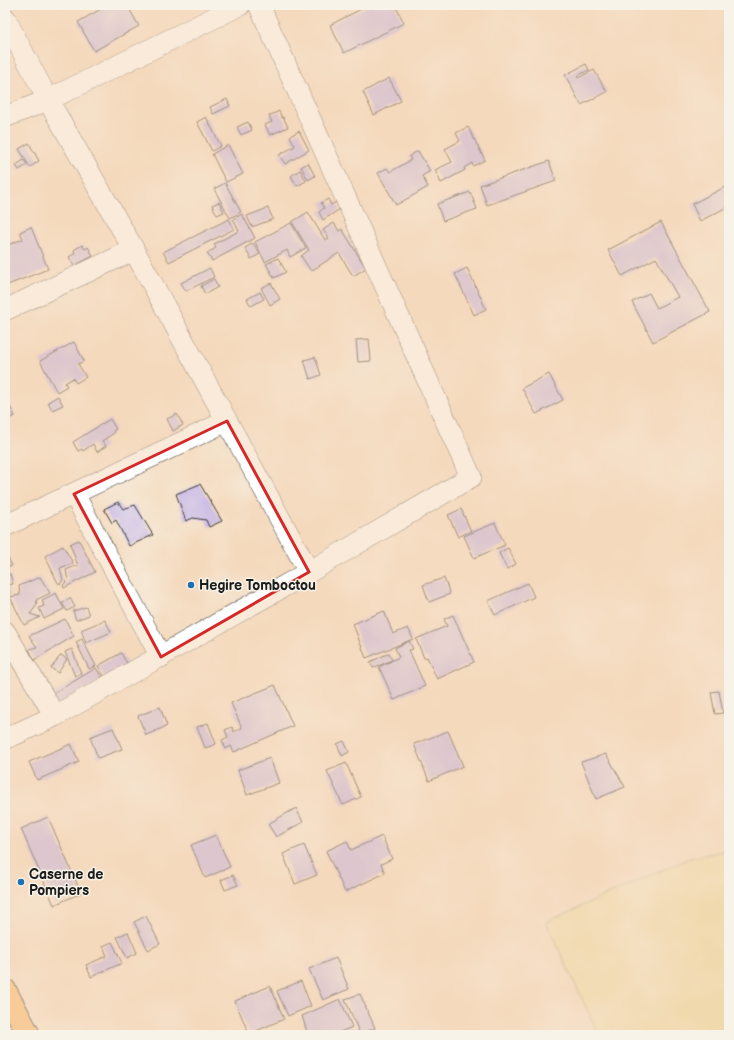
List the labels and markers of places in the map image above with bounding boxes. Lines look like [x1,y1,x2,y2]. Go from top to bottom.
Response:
place label: Hegire Tomboctou [199,577,316,594]
marker: Hegire Tomboctou [186,580,196,590]
place label: Caserne de Pompiers [29,866,103,899]
marker: Caserne de Pompiers [16,877,26,887]

